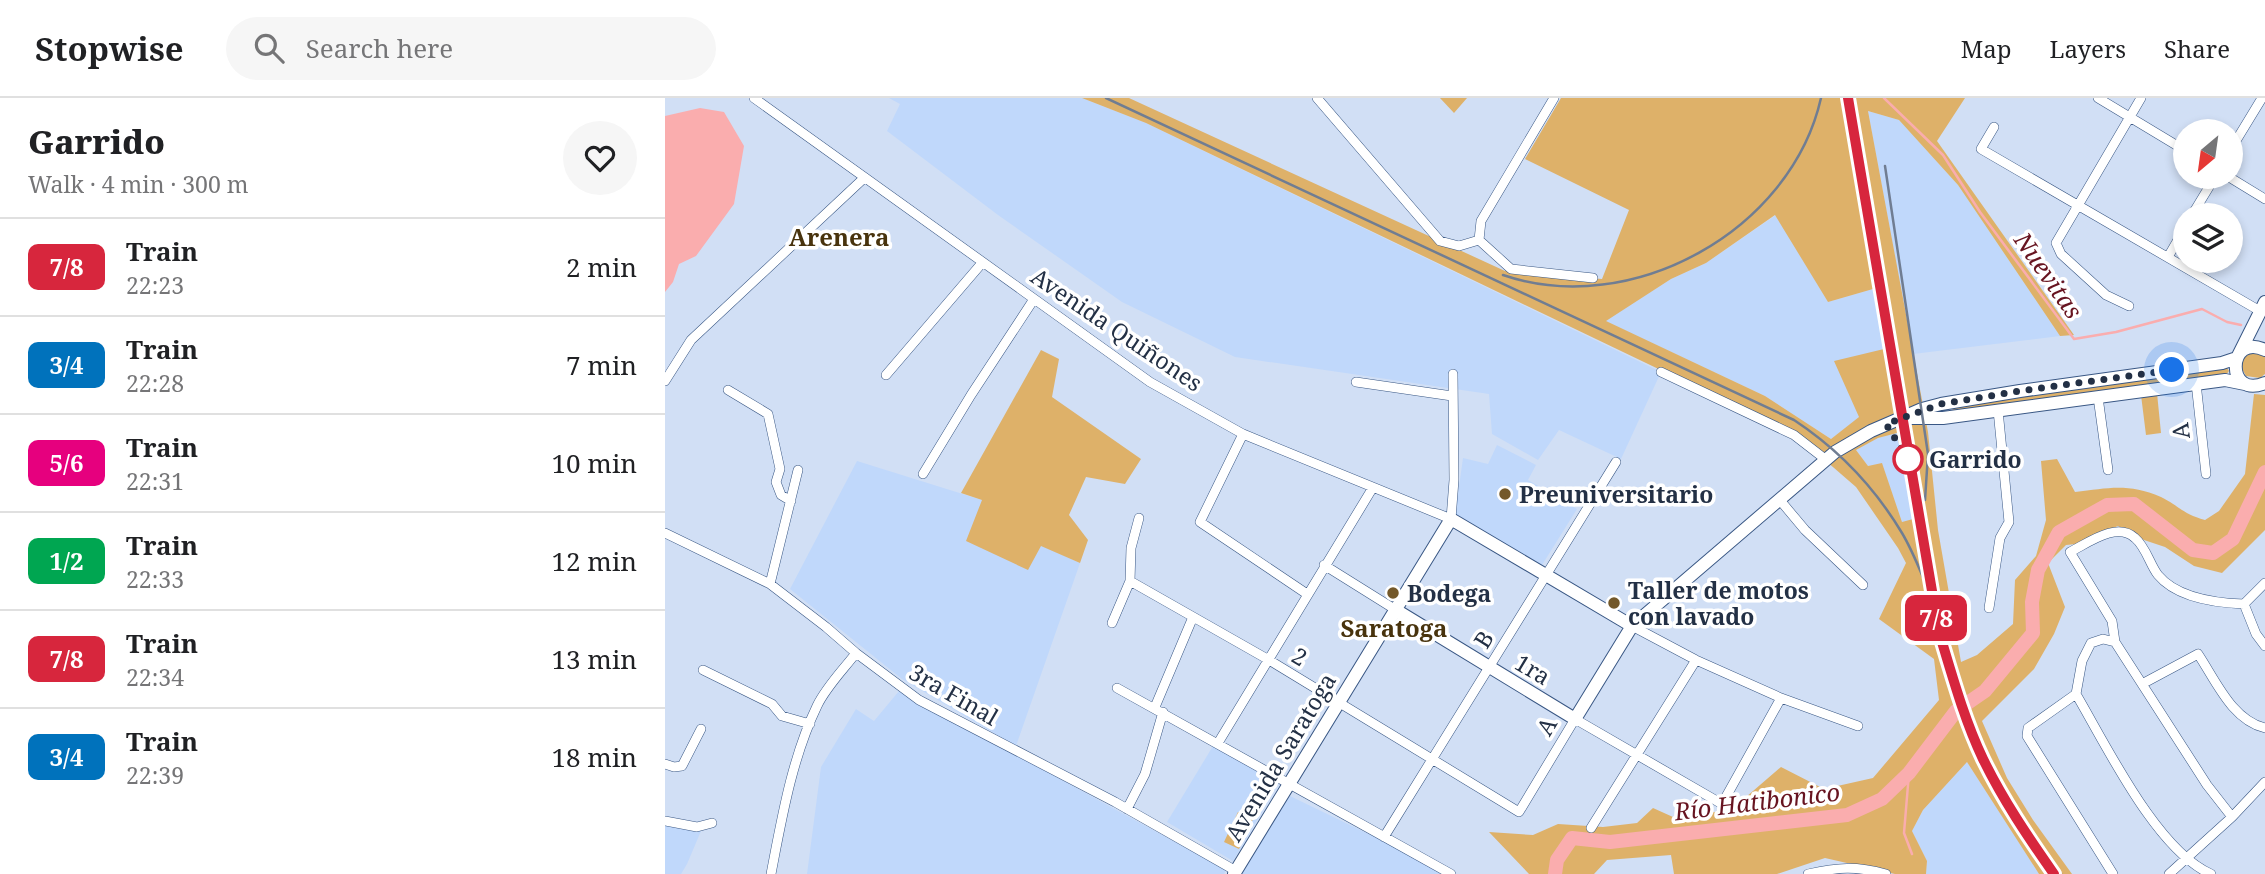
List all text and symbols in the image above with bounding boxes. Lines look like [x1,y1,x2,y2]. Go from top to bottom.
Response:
search box [226,17,716,80]
text: Stopwise [35,26,184,71]
icon: search [250,29,288,67]
text: Search here [306,30,453,66]
text: Map [1961,32,2012,65]
text: Layers [2050,32,2126,65]
text: Share [2164,32,2230,65]
text: Garrido [28,119,165,164]
north arrow [2173,119,2243,189]
map controls [2173,119,2243,273]
button: heart [563,121,637,195]
text: Walk · 4 min · 300 m [28,168,248,200]
button: layers [2173,203,2243,273]
district label: Arenera [789,220,889,253]
water label: Nuevitas [2007,224,2091,325]
text: Train [126,233,198,269]
text: 2 min [566,249,637,285]
text: 7/8 [49,250,84,283]
street label: Avenida Quiñones [1025,260,1209,398]
text: 22:23 [126,269,184,301]
text: Train [126,331,198,367]
text: 7 min [566,347,637,383]
text: 3/4 [49,348,84,381]
your location [2154,352,2189,387]
text: 22:28 [126,367,184,399]
street label: A [2163,420,2197,441]
text: Train [126,429,198,465]
place label: Garrido [1929,443,2022,475]
marker: Garrido [1893,444,1923,474]
text: 10 min [552,445,637,481]
text: 5/6 [49,446,84,479]
text: 22:31 [126,465,184,497]
place label: Preuniversitario [1519,478,1713,510]
marker: Preuniversitario [1497,486,1513,502]
text: Train [126,527,198,563]
text: 12 min [552,543,637,579]
text: 1/2 [49,544,84,577]
text: 22:33 [126,563,184,595]
place label: Taller de motos con lavado [1628,574,1809,632]
place label: Bodega [1407,577,1492,609]
marker: Bodega [1385,585,1401,601]
marker: Taller de motos con lavado [1606,595,1622,611]
line badge: 7/8 [1896,595,1976,641]
text: 7/8 [1919,601,1953,634]
district label: Saratoga [1340,611,1448,644]
street label: B [1465,624,1501,654]
text: Train [126,625,198,661]
street label: 2 [1286,639,1314,673]
text: 13 min [552,641,637,677]
text: 7/8 [49,642,84,675]
street label: 1ra [1509,646,1557,692]
street label: 3ra Final [904,656,1004,732]
text: 22:34 [126,661,184,693]
street label: Avenida Saratoga [1217,667,1343,847]
street label: A [1528,710,1564,741]
text: Train [126,723,198,759]
text: 18 min [552,739,637,775]
text: 3/4 [49,740,84,773]
text: 22:39 [126,759,184,791]
water label: Río Hatibonico [1671,774,1842,828]

